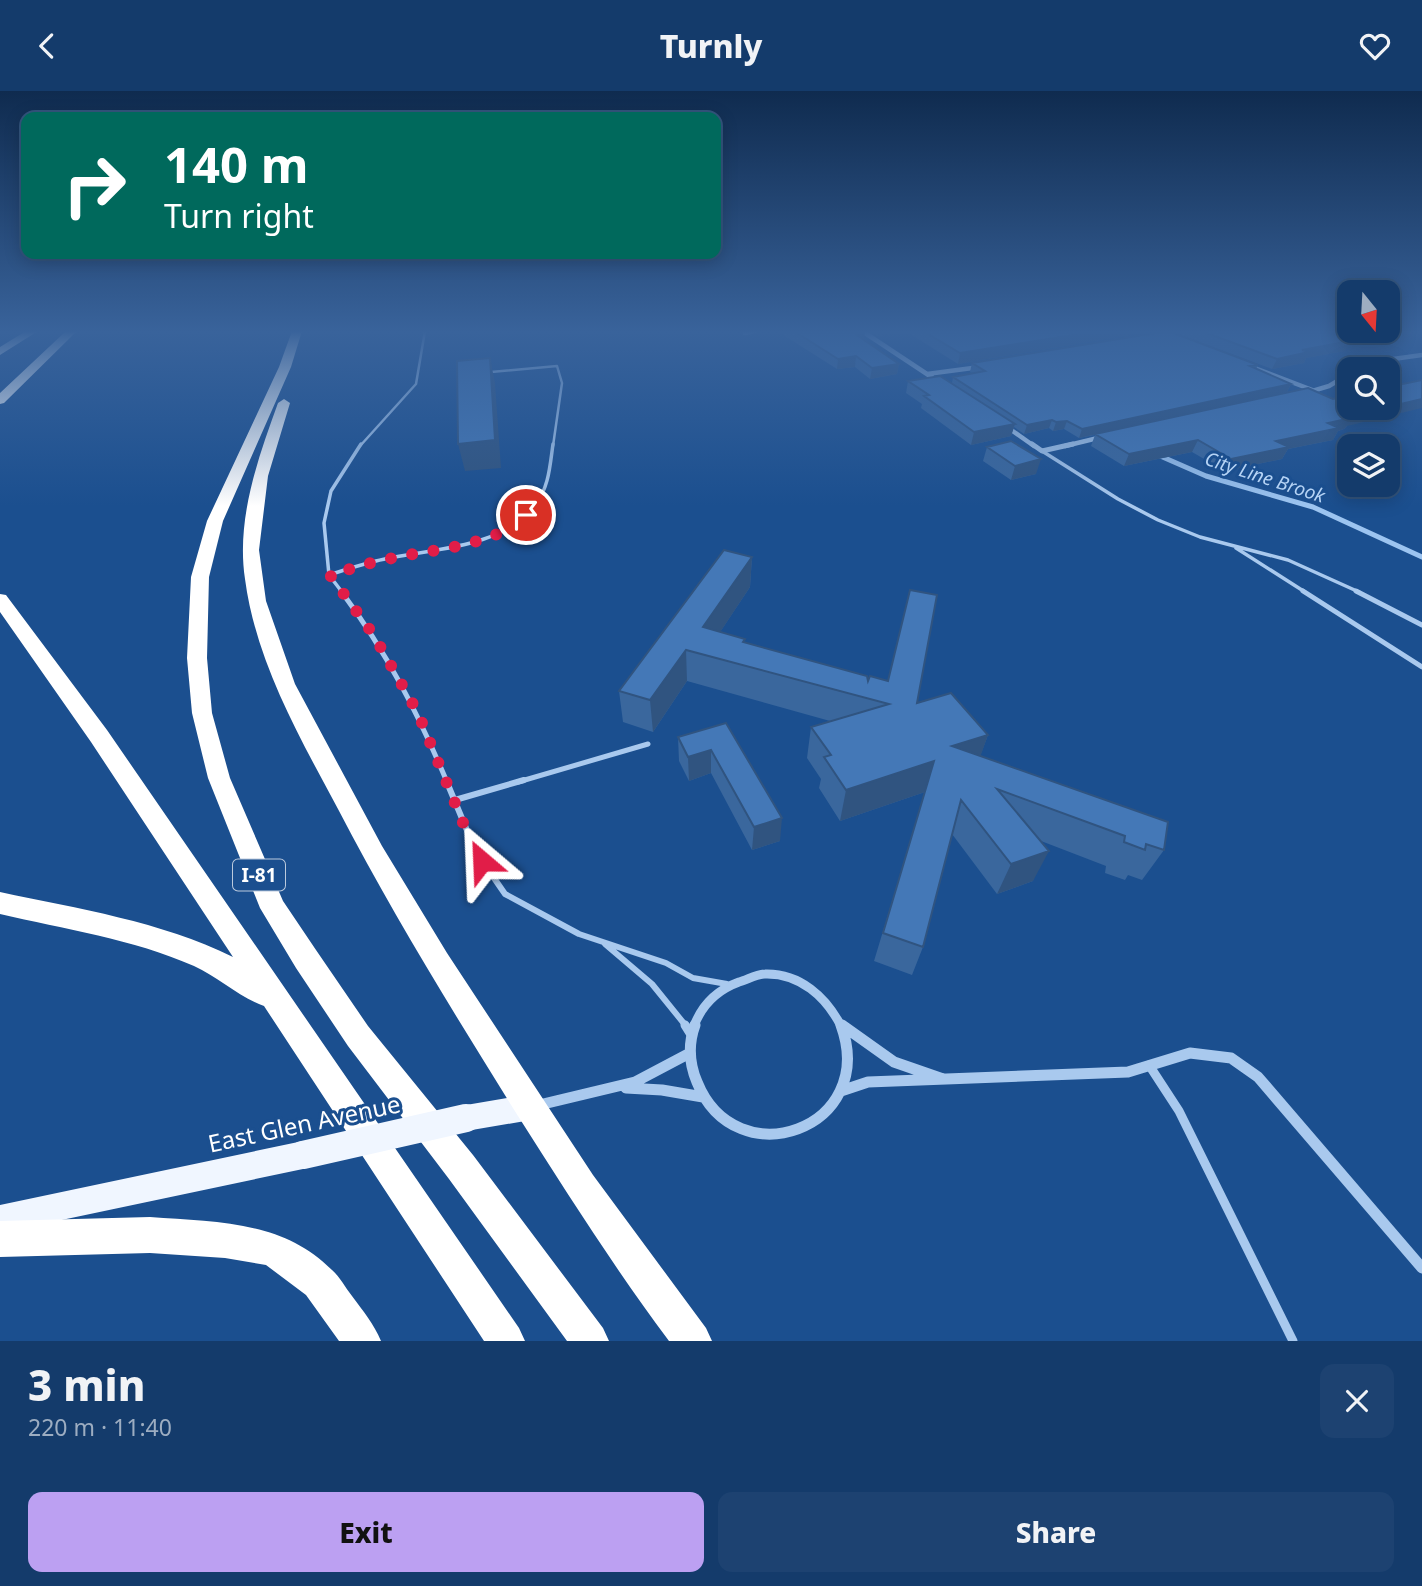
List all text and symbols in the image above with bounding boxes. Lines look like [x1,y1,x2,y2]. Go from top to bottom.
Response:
text: Turnly [660,24,762,67]
icon: back [28,27,66,65]
icon: heart [1356,27,1394,65]
text: 140 m [164,131,309,197]
icon: right [49,140,140,231]
text: Turn right [164,194,314,237]
north arrow [1337,280,1400,343]
map controls [1337,280,1400,497]
button: search [1337,357,1400,420]
button: layers [1337,434,1400,497]
water label: City Line Brook [1202,445,1329,509]
pin [496,485,556,545]
icon: arrive [507,496,545,534]
position arrow [445,824,519,898]
road number: I-81 [233,859,285,891]
street label: East Glen Avenue [205,1087,403,1159]
text: 3 min [28,1356,145,1413]
button: close [1320,1364,1394,1438]
text: 220 m · 11:40 [28,1411,172,1443]
button: Exit [28,1492,704,1572]
button: Share [718,1492,1394,1572]

